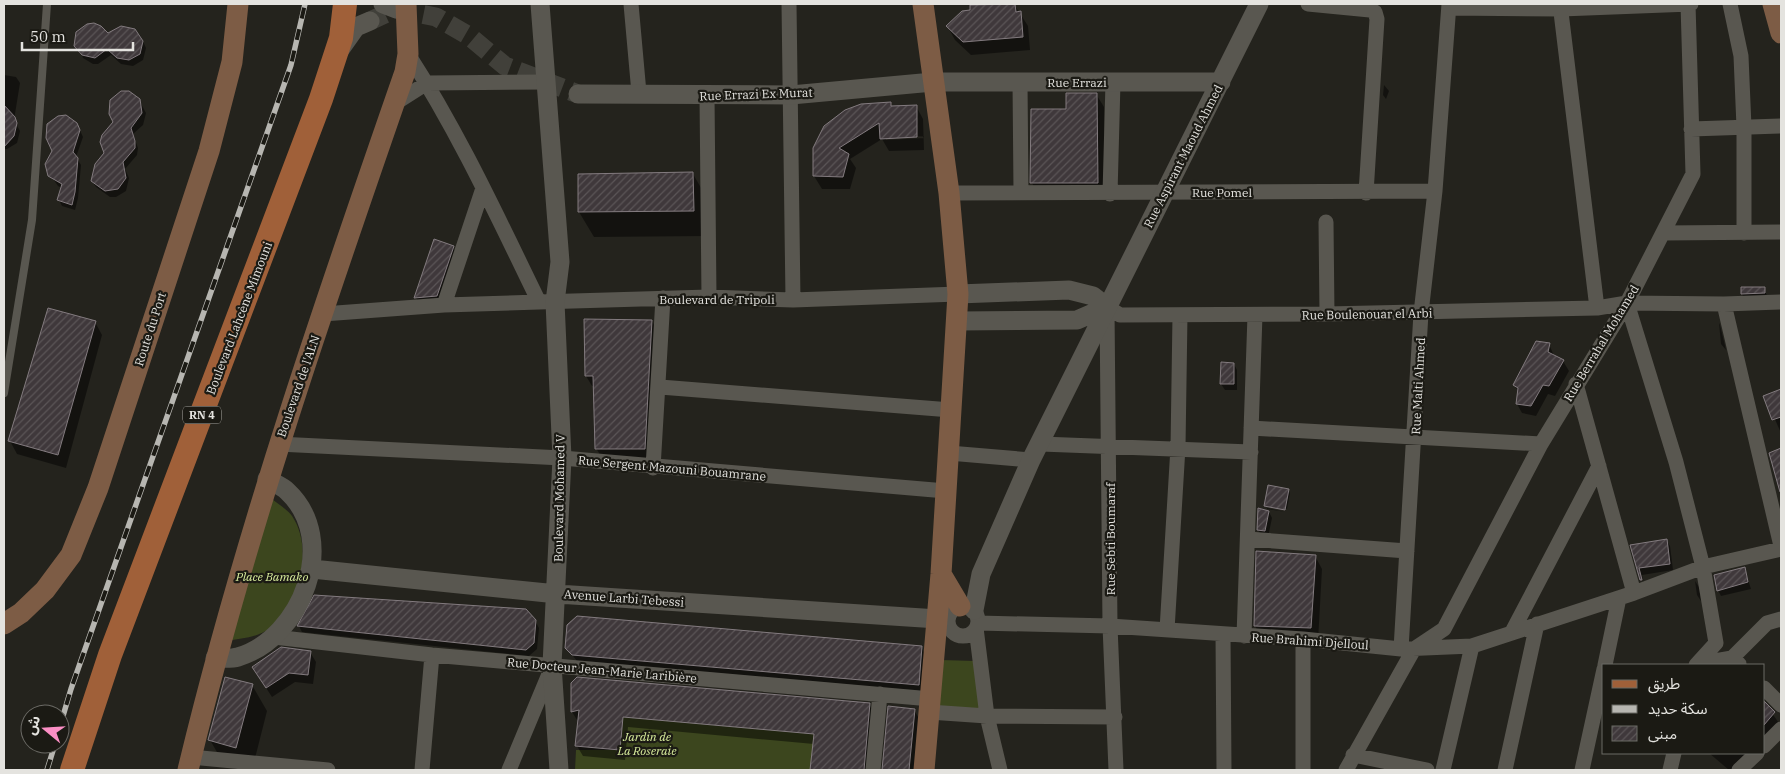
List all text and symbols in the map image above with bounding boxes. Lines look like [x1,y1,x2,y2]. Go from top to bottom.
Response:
scale bar [22,20,134,52]
text: 50 m [30,27,66,46]
street label: Rue Errazi [1047,75,1107,90]
street label: Rue Aspirant Maoud Ahmed [1140,82,1226,230]
street label: Rue Errazi Ex Murat [699,85,813,103]
street label: Rue Pomel [1192,185,1252,200]
street label: Boulevard Lahcène Mimouni [203,239,275,396]
street label: Rue Berrahal Mohamed [1560,282,1642,404]
street label: Route du Port [131,290,169,368]
street label: Boulevard de Tripoli [659,292,775,307]
street label: Rue Boulenouar el Arbi [1301,305,1433,323]
street label: Boulevard de l'ALN [273,333,323,439]
street label: Rue Malti Ahmed [1408,337,1428,435]
road number: RN 4 [183,406,221,424]
street label: Boulevard Mohamed V [550,434,568,562]
street label: Rue Sergent Mazouni Bouamrane [577,452,767,484]
street label: Rue Sebti Boumaraf [1103,482,1118,595]
park label: Place Bamako [235,569,308,584]
street label: Avenue Larbi Tebessi [563,586,685,610]
street label: Rue Brahimi Djelloul [1251,629,1369,653]
street label: Rue Docteur Jean-Marie Laribière [506,654,698,686]
legend [1602,664,1765,754]
text: طريق [1648,674,1680,694]
text: سكة حديد [1648,699,1708,718]
north arrow [20,704,70,754]
text: ش [21,713,44,737]
text: مبنى [1648,724,1677,743]
park label: Jardin de La Roseraie [616,729,677,758]

